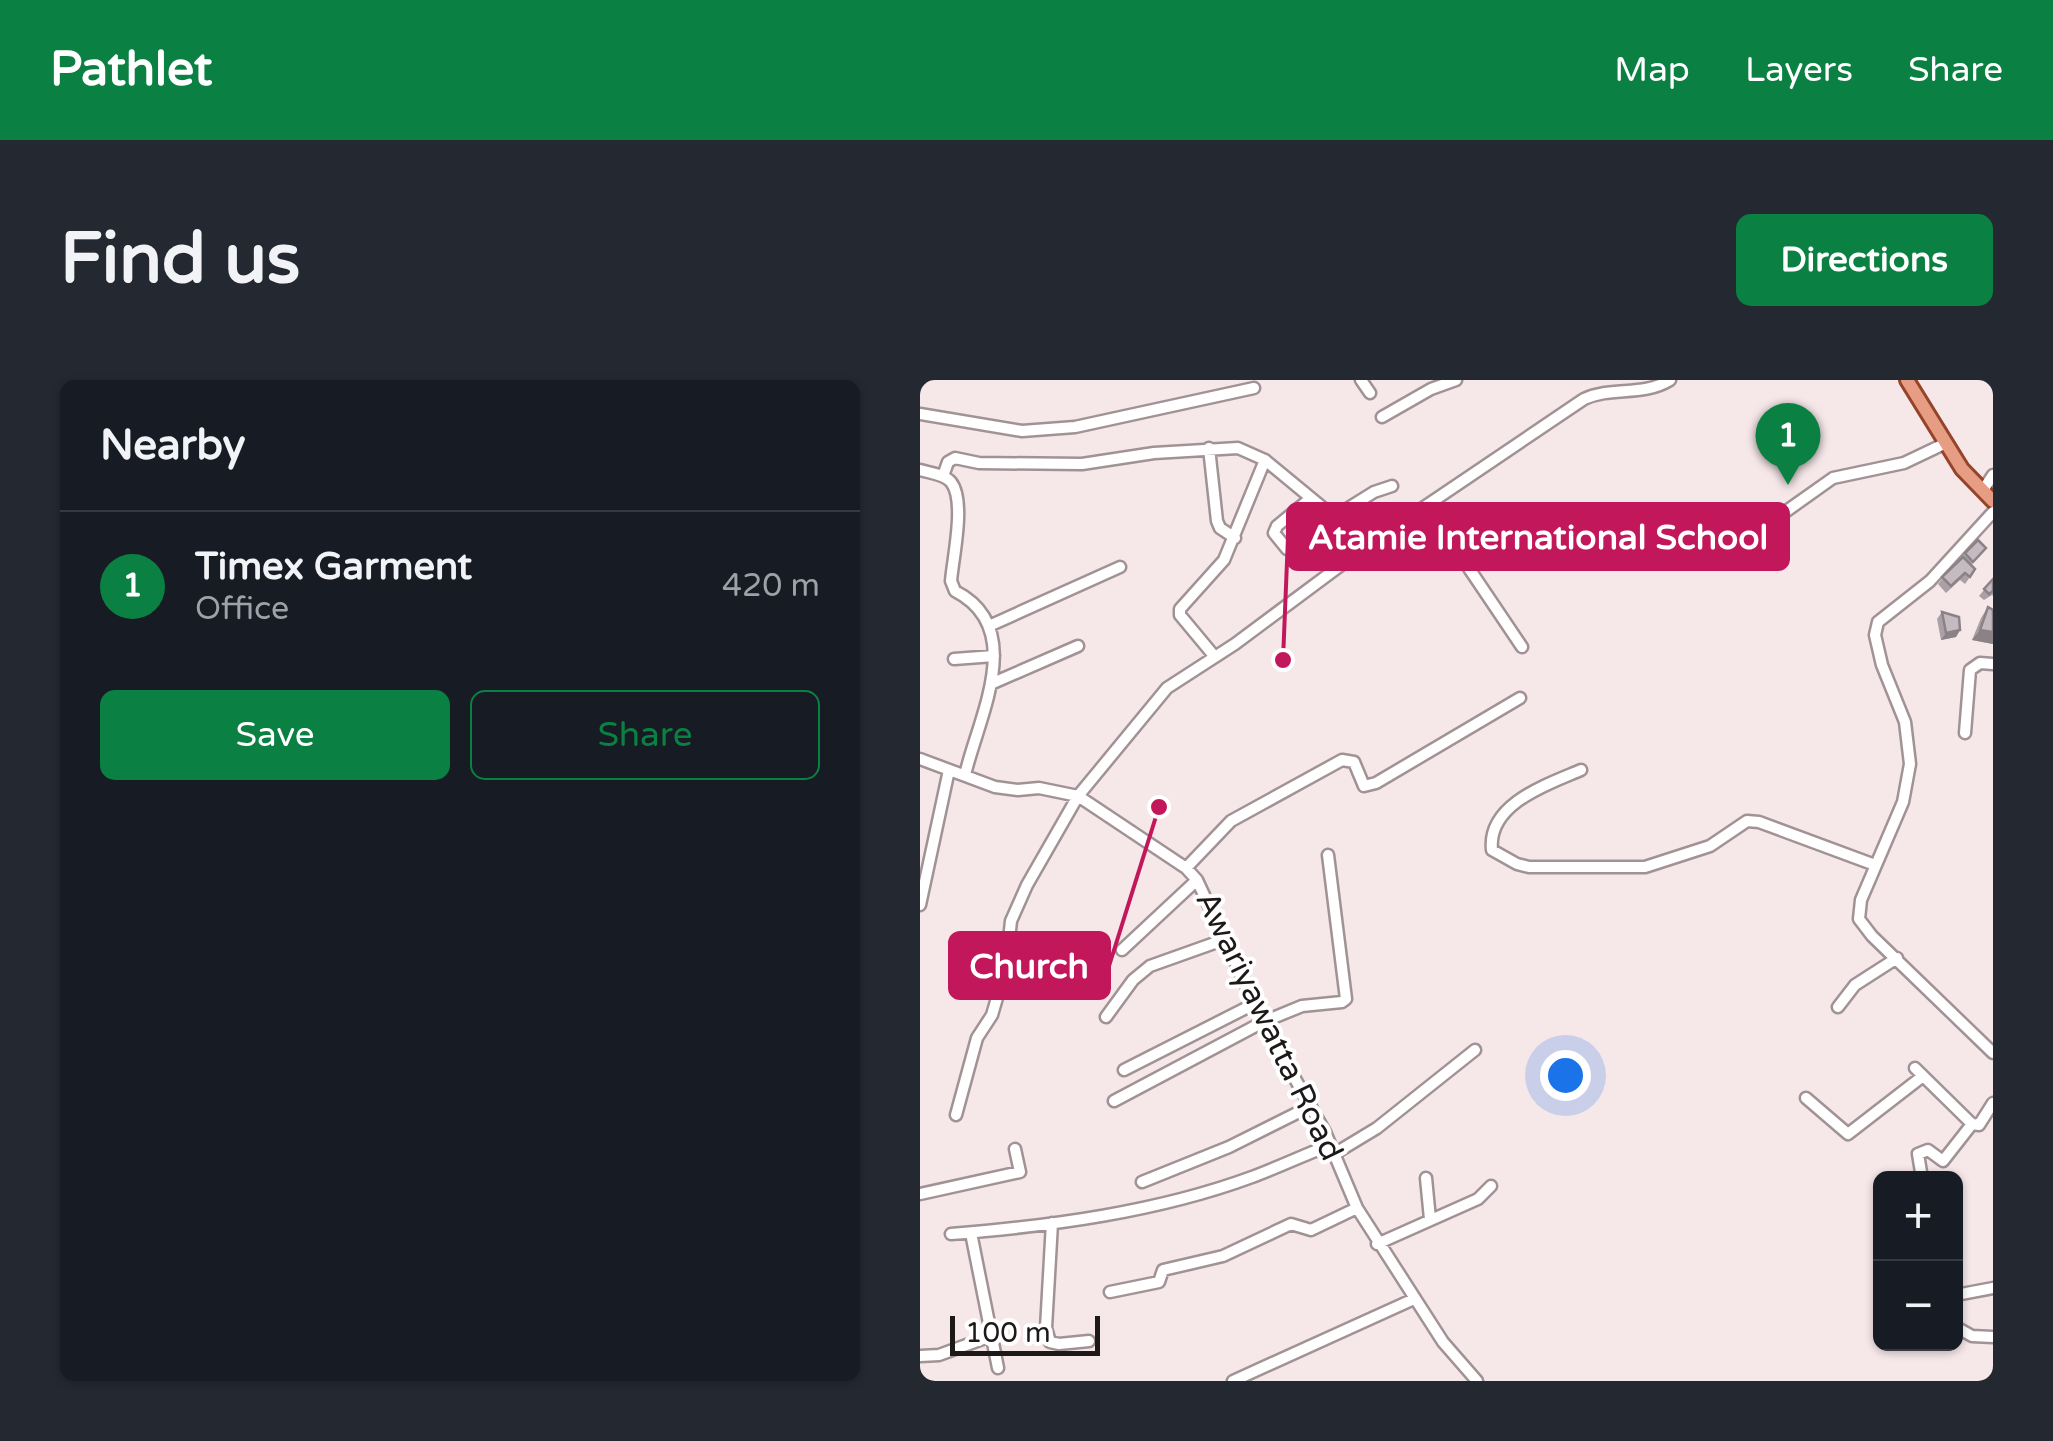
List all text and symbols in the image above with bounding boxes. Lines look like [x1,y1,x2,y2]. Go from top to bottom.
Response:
text: Pathlet [50,41,212,99]
text: Map [1614,49,1690,91]
text: Layers [1745,49,1853,91]
text: Share [1908,49,2003,91]
button: Directions [1736,214,1993,306]
text: Find us [60,218,300,302]
pin: 1 [1756,402,1820,485]
text: Nearby [100,420,245,471]
callout: Atamie International School [1288,504,1788,569]
text: Atamie International School [1308,517,1768,559]
text: Timex Garment [195,544,472,590]
text: 1 [122,567,143,605]
text: 420 m [722,567,820,605]
text: Office [195,590,289,628]
button: Save [100,690,450,780]
button: Share [470,690,820,780]
street label: Awariyawatta Road [1187,885,1351,1167]
callout: Church [950,933,1109,998]
text: Church [969,946,1089,988]
your location [1540,1050,1591,1101]
map controls [1873,1171,1963,1351]
button: + [1873,1171,1963,1261]
button: − [1873,1261,1963,1351]
scale bar [950,1311,1100,1356]
text: 100 m [965,1316,1051,1350]

